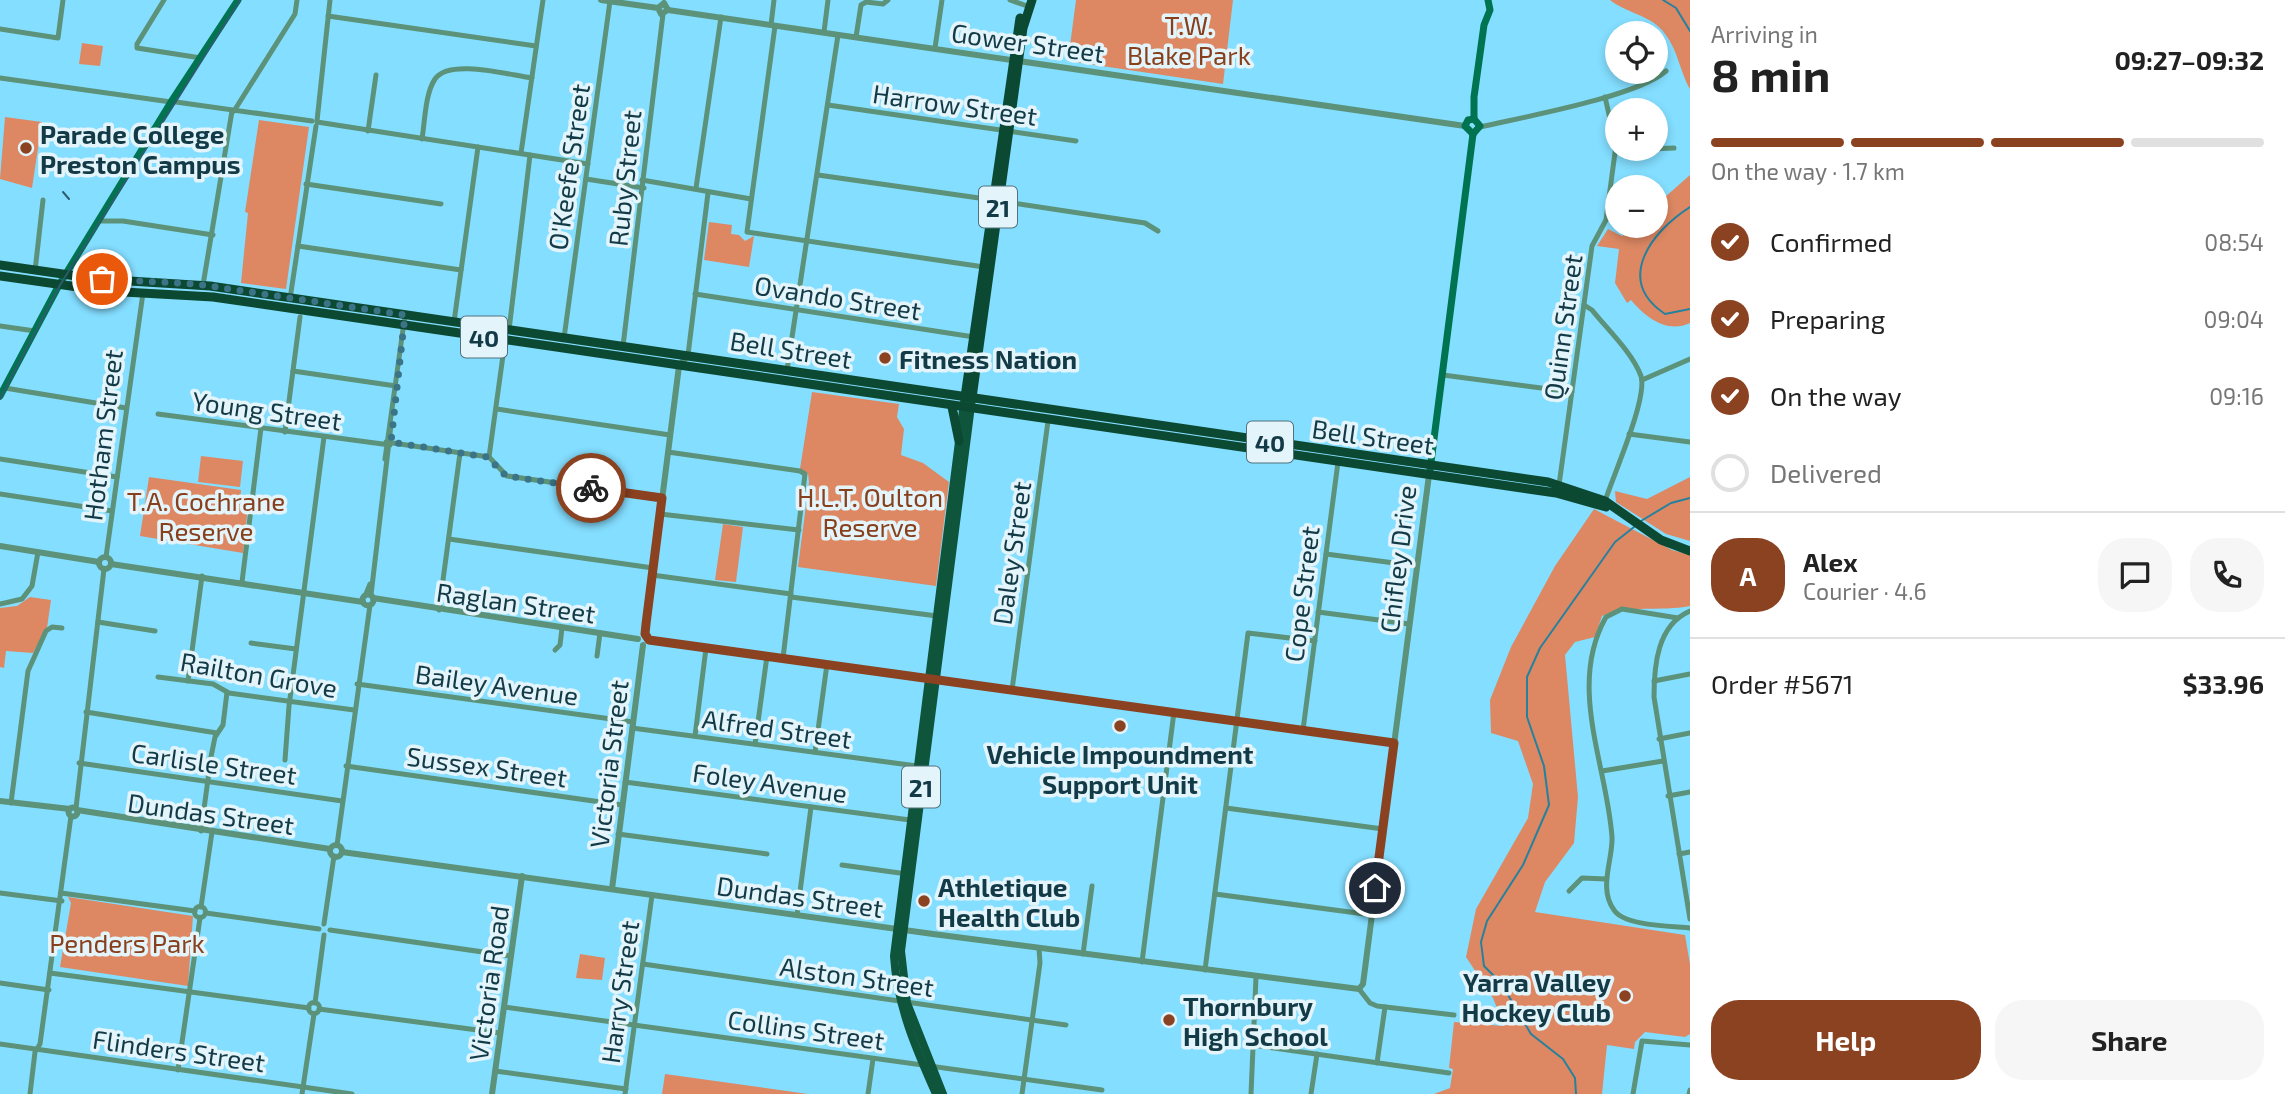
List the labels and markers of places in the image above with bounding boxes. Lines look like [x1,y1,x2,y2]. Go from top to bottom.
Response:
place label: Parade College Preston Campus [40,118,241,179]
marker: Parade College Preston Campus [18,140,34,156]
pin [72,249,132,309]
place label: Fitness Nation [899,343,1077,374]
marker: Fitness Nation [877,350,893,366]
marker: Vehicle Impoundment Support Unit [1112,718,1128,734]
place label: Vehicle Impoundment Support Unit [986,738,1254,799]
pin [1345,858,1405,918]
place label: Athletique Health Club [938,871,1080,932]
marker: Athletique Health Club [916,893,932,909]
place label: Yarra Valley Hockey Club [1461,966,1611,1028]
marker: Yarra Valley Hockey Club [1617,988,1633,1004]
place label: Thornbury High School [1183,990,1328,1051]
marker: Thornbury High School [1161,1012,1177,1028]

